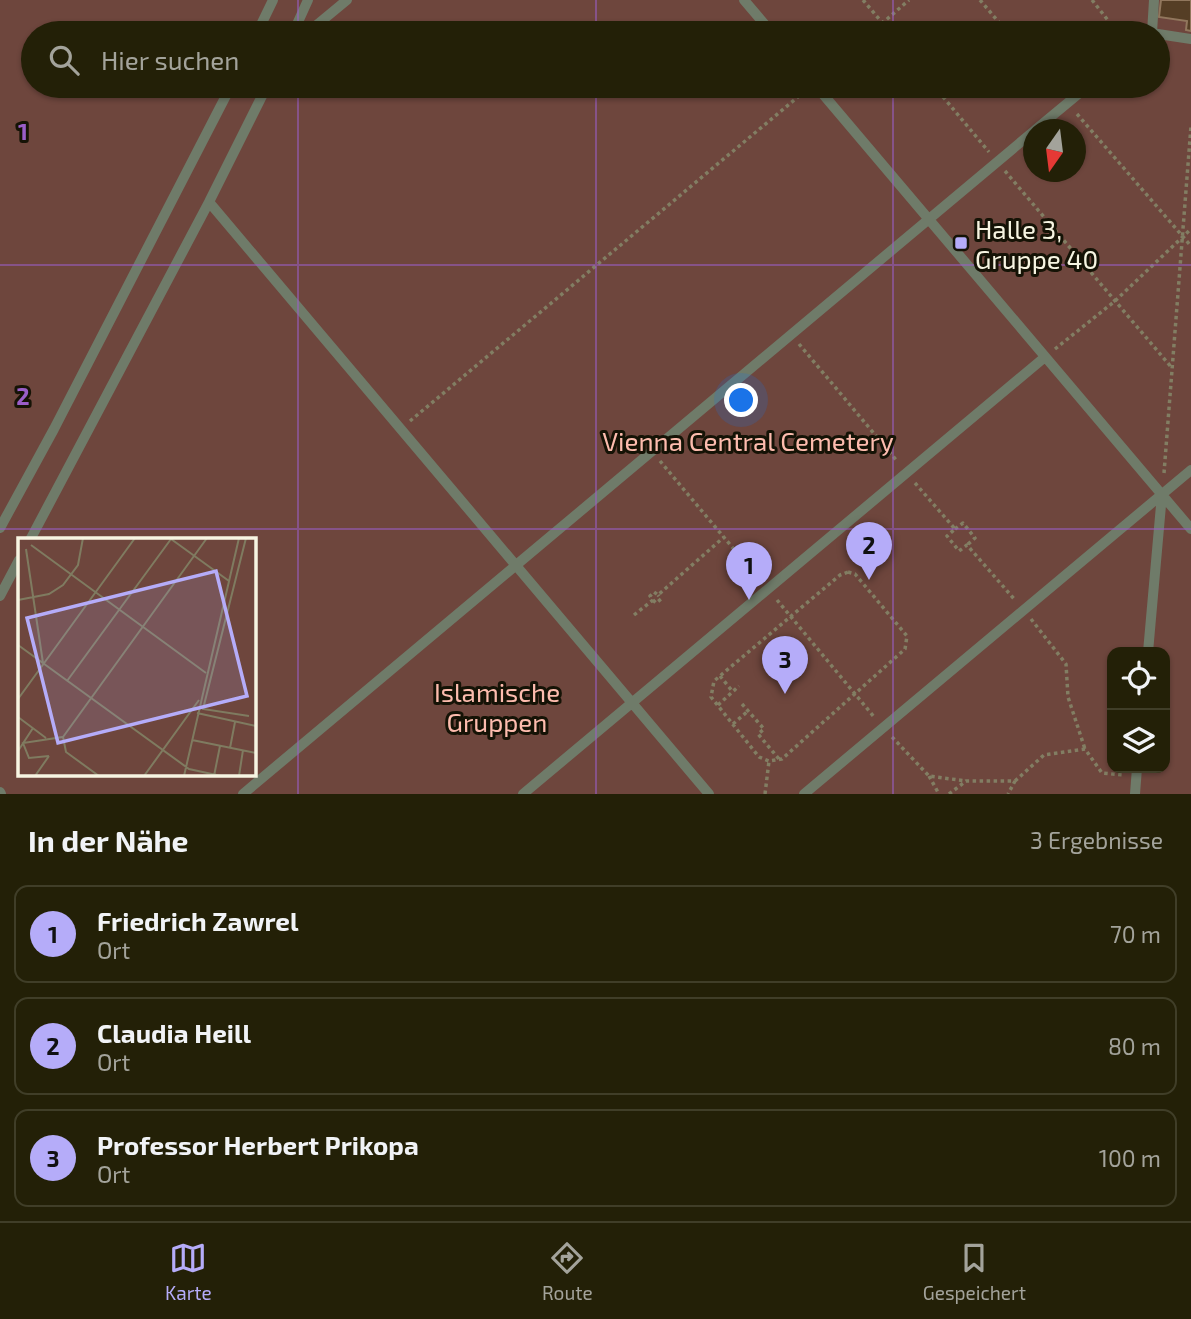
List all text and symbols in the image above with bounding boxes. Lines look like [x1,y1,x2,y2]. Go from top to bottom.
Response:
search box [21,21,1170,98]
icon: search [45,41,83,79]
text: Hier suchen [101,44,239,75]
text: 1 [18,117,28,145]
north arrow [1023,119,1086,182]
place label: Halle 3, Gruppe 40 [975,213,1098,274]
marker: Halle 3, Gruppe 40 [953,235,969,251]
text: 2 [16,382,30,410]
your location [724,383,758,417]
park label: Vienna Central Cemetery [602,425,894,456]
pin: 2 [846,522,892,580]
inset map [18,538,256,776]
pin: 1 [726,542,772,600]
pin: 3 [762,636,808,694]
map controls [1107,647,1170,773]
button: locate [1107,647,1170,710]
park label: Islamische Gruppen [434,676,560,737]
button: layers [1107,710,1170,773]
text: In der Nähe [28,822,189,858]
text: 3 Ergebnisse [1030,826,1163,854]
text: Friedrich Zawrel [97,905,299,936]
text: 1 [48,920,58,948]
text: 70 m [1110,920,1161,948]
text: Ort [97,936,130,964]
text: Claudia Heill [97,1017,251,1048]
text: 2 [46,1032,60,1060]
text: 80 m [1108,1032,1161,1060]
text: Ort [97,1048,130,1076]
text: Professor Herbert Prikopa [97,1129,419,1160]
text: 3 [46,1144,60,1172]
text: 100 m [1099,1144,1161,1172]
text: Ort [97,1160,130,1188]
tab: Karte [165,1239,212,1304]
tab: Route [542,1239,593,1304]
tab: Gespeichert [923,1239,1026,1304]

